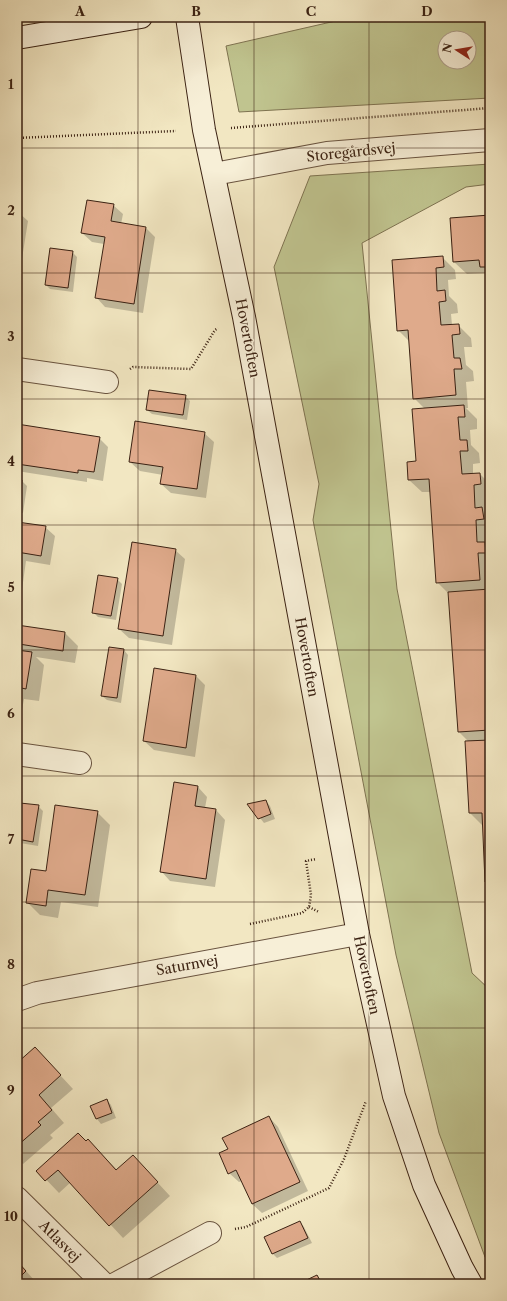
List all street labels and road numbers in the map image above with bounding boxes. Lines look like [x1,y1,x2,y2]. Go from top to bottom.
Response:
street label: Storegårdsvej [306,138,396,166]
street label: Hovertoften [231,297,265,379]
street label: Hovertoften [291,616,323,698]
street label: Hovertoften [350,934,384,1016]
street label: Saturnvej [155,951,219,979]
street label: Atlasvej [35,1216,85,1266]

